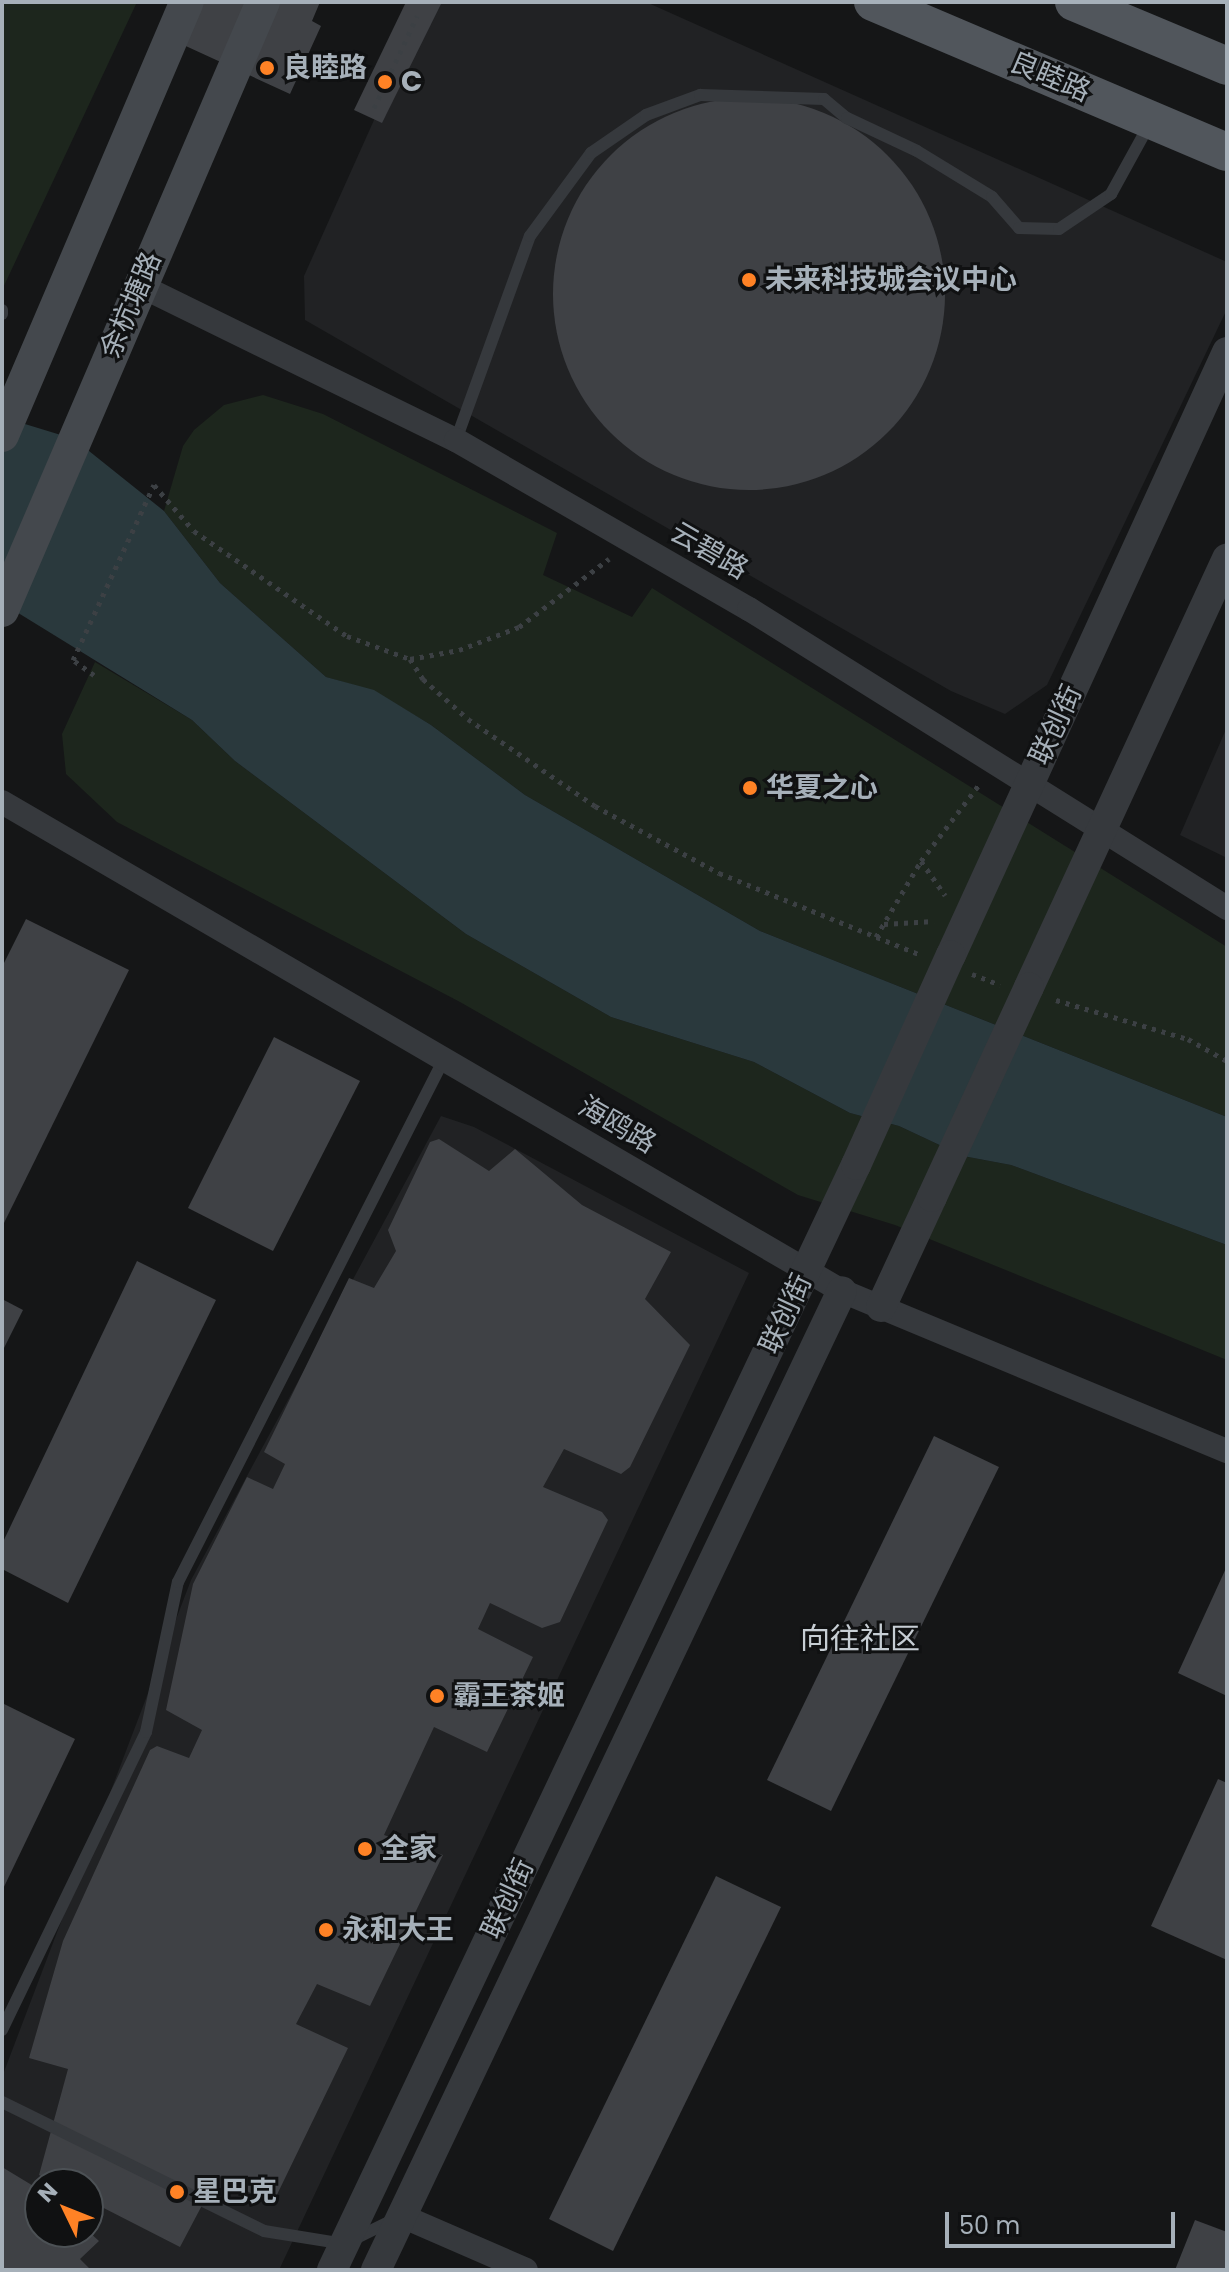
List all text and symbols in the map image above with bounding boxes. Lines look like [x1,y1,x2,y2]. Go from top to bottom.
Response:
street label: 良睦路 [1005,45,1095,109]
place label: 良睦路 [283,51,367,85]
marker: 良睦路 [258,59,276,77]
place label: C [401,65,422,99]
marker: C [376,73,394,91]
street label: 余杭塘路 [94,247,168,363]
place label: 未来科技城会议中心 [765,263,1017,297]
marker: 未来科技城会议中心 [740,271,758,289]
street label: 云碧路 [664,515,754,587]
street label: 联创街 [1023,680,1089,770]
place label: 华夏之心 [766,771,878,805]
marker: 华夏之心 [741,779,759,797]
street label: 海鸥路 [572,1089,662,1161]
street label: 联创街 [753,1269,819,1359]
district label: 向往社区 [800,1621,920,1657]
place label: 霸王茶姬 [453,1679,565,1713]
marker: 霸王茶姬 [428,1687,446,1705]
place label: 全家 [381,1832,437,1866]
marker: 全家 [356,1840,374,1858]
street label: 联创街 [475,1854,541,1944]
place label: 永和大王 [342,1913,454,1947]
marker: 永和大王 [317,1921,335,1939]
north arrow [24,2168,104,2248]
place label: 星巴克 [193,2175,277,2209]
text: N [31,2176,65,2209]
marker: 星巴克 [168,2183,186,2201]
scale bar [949,2196,1179,2246]
text: 50 m [959,2209,1020,2242]

